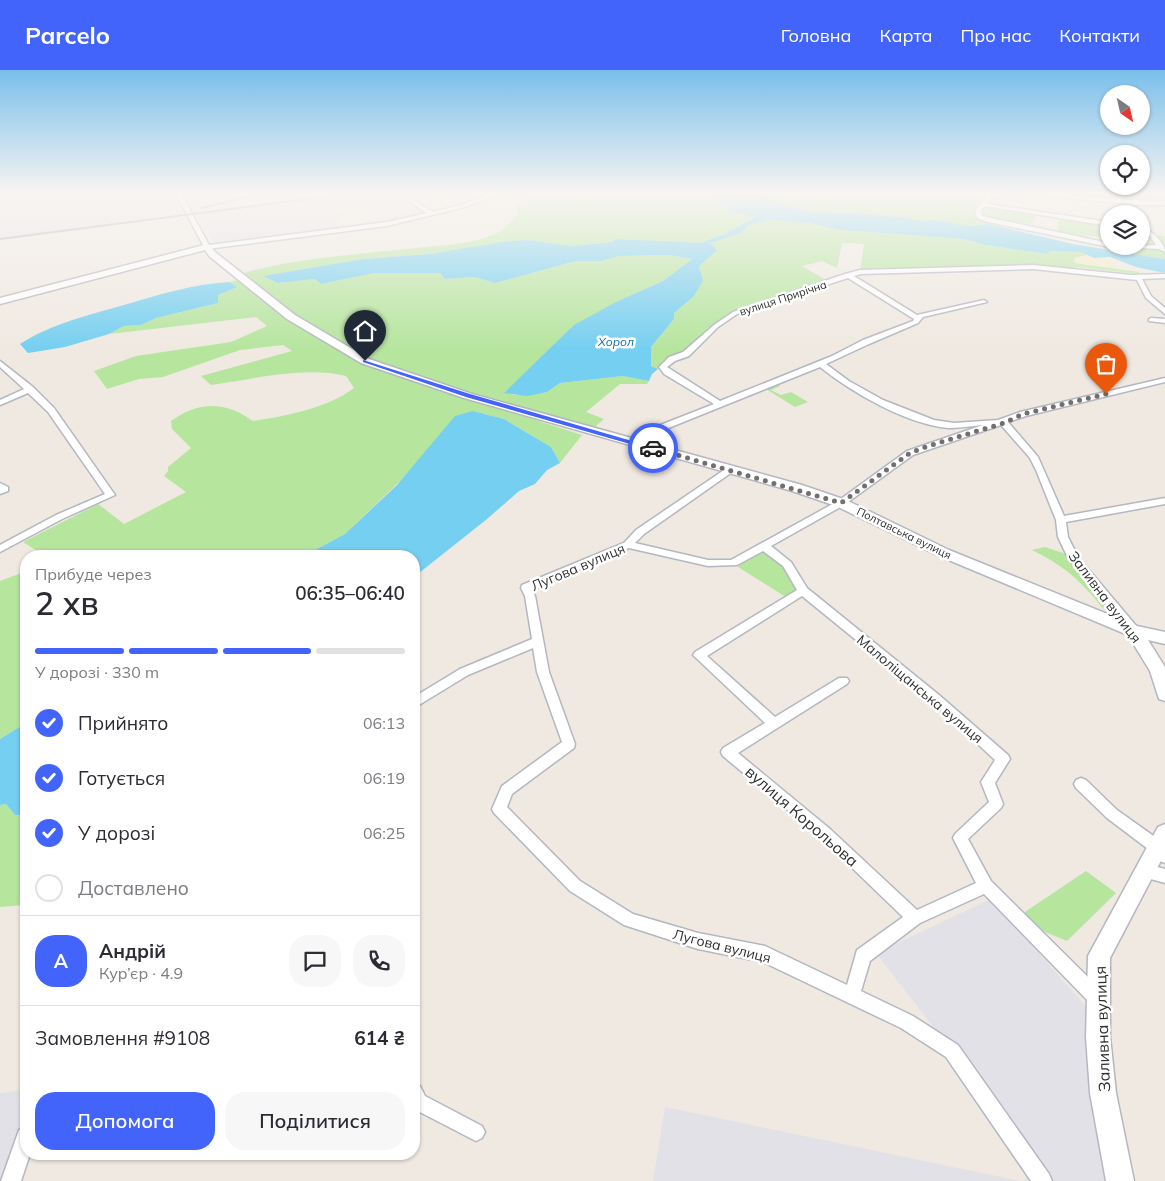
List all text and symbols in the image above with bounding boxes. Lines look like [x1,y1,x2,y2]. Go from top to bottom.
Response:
text: Parcelo [25,20,110,50]
text: Головна [781,24,852,47]
text: Карта [880,24,933,47]
text: Про нас [961,24,1031,47]
text: Контакти [1059,24,1140,47]
north arrow [1100,85,1150,135]
map controls [1100,85,1150,255]
button: locate [1100,145,1150,195]
button: layers [1100,205,1150,255]
street label: вулиця Прирічна [738,277,828,319]
pin [344,310,386,361]
icon: home [351,317,379,345]
water label: Хорол [597,334,634,349]
pin [1085,343,1127,394]
icon: bag [1092,350,1120,378]
courier [628,423,678,473]
icon: car [639,434,667,462]
street label: Полтавська вулиця [854,504,954,562]
street label: Лугова вулиця [528,539,628,595]
street label: Заливна вулиця [1065,548,1145,646]
text: Прибуде через [35,564,152,584]
text: 06:35–06:40 [295,581,405,605]
text: 2 хв [35,583,99,623]
street label: Малоліщанська вулиця [853,631,987,747]
text: У дорозі · 330 m [35,662,159,682]
icon: check [35,709,63,737]
text: Прийнято [78,711,168,735]
text: 06:13 [363,713,405,733]
street label: вулиця Корольова [741,761,863,871]
icon: check [35,764,63,792]
text: Готується [78,766,165,790]
text: 06:19 [363,768,405,788]
icon: check [35,819,63,847]
text: У дорозі [78,821,155,845]
text: 06:25 [363,823,405,843]
text: Доставлено [78,876,189,900]
street label: Лугова вулиця [671,925,773,967]
button: chat [289,935,341,987]
button: phone [353,935,405,987]
text: Андрій [99,939,166,963]
text: А [54,949,68,973]
text: Кур’єр · 4.9 [99,963,183,983]
street label: Заливна вулиця [1090,966,1114,1092]
text: Замовлення #9108 [35,1026,210,1050]
text: 614 ₴ [354,1026,405,1050]
button: Допомога [35,1092,215,1150]
button: Поділитися [225,1092,405,1150]

